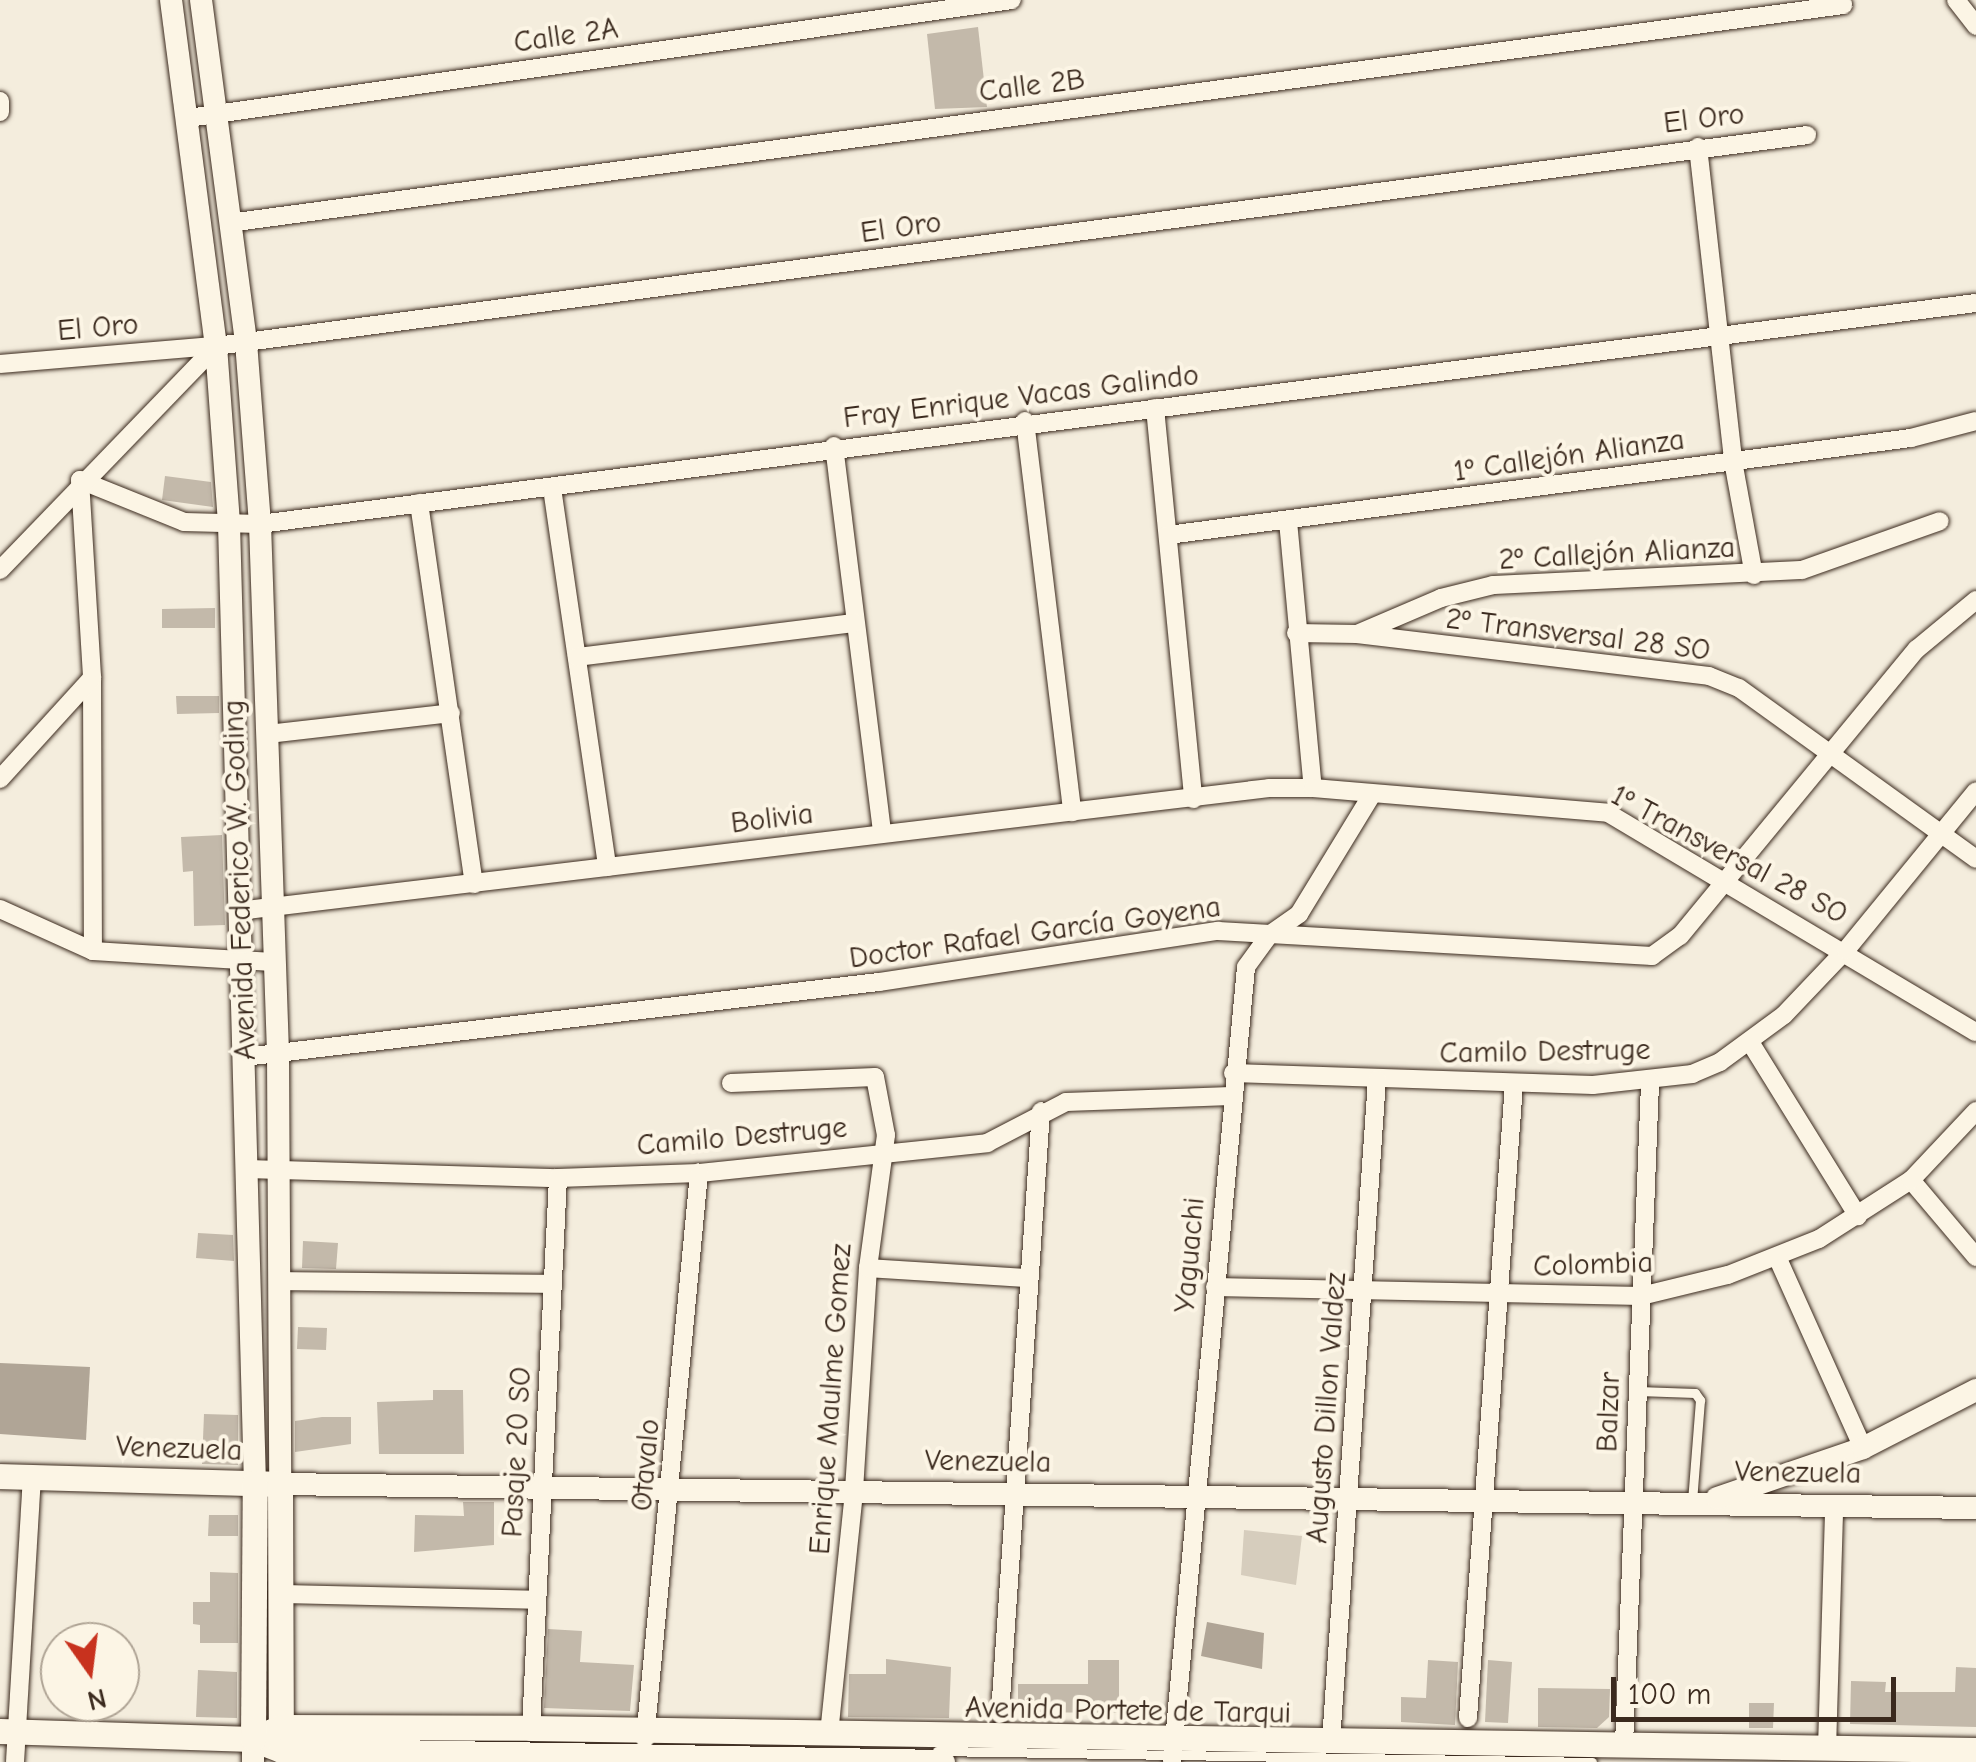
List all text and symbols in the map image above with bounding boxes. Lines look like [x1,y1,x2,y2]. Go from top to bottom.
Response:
street label: Calle 2A [511,11,621,61]
street label: Calle 2B [977,62,1087,110]
street label: El Oro [1661,96,1747,142]
street label: El Oro [858,205,944,251]
street label: El Oro [56,307,140,349]
street label: Fray Enrique Vacas Galindo [841,357,1201,437]
street label: 1º Callejón Alianza [1451,422,1687,490]
street label: 2º Callejón Alianza [1498,530,1736,578]
street label: 2º Transversal 28 SO [1444,601,1712,669]
street label: Avenida Federico W. Goding [216,699,264,1061]
street label: 1º Transversal 28 SO [1605,778,1853,932]
street label: Bolivia [729,796,815,842]
street label: Doctor Rafael García Goyena [847,889,1223,977]
street label: Camilo Destruge [1439,1032,1651,1072]
street label: Camilo Destruge [635,1110,849,1164]
street label: Yaguachi [1167,1196,1213,1314]
street label: Enrique Maulme Gomez [802,1242,860,1556]
street label: Colombia [1532,1245,1654,1285]
street label: Augusto Dillon Valdez [1300,1271,1354,1545]
street label: Pasaje 20 SO [495,1366,539,1538]
street label: Balzar [1590,1371,1628,1453]
street label: Otavalo [624,1417,668,1513]
street label: Venezuela [115,1429,243,1469]
street label: Venezuela [925,1443,1051,1481]
street label: Venezuela [1735,1454,1861,1492]
north arrow [40,1622,140,1722]
scale bar [1616,1657,1901,1719]
text: 100 m [1628,1677,1711,1712]
text: N [84,1681,110,1717]
street label: Avenida Portete de Tarqui [965,1690,1291,1732]

